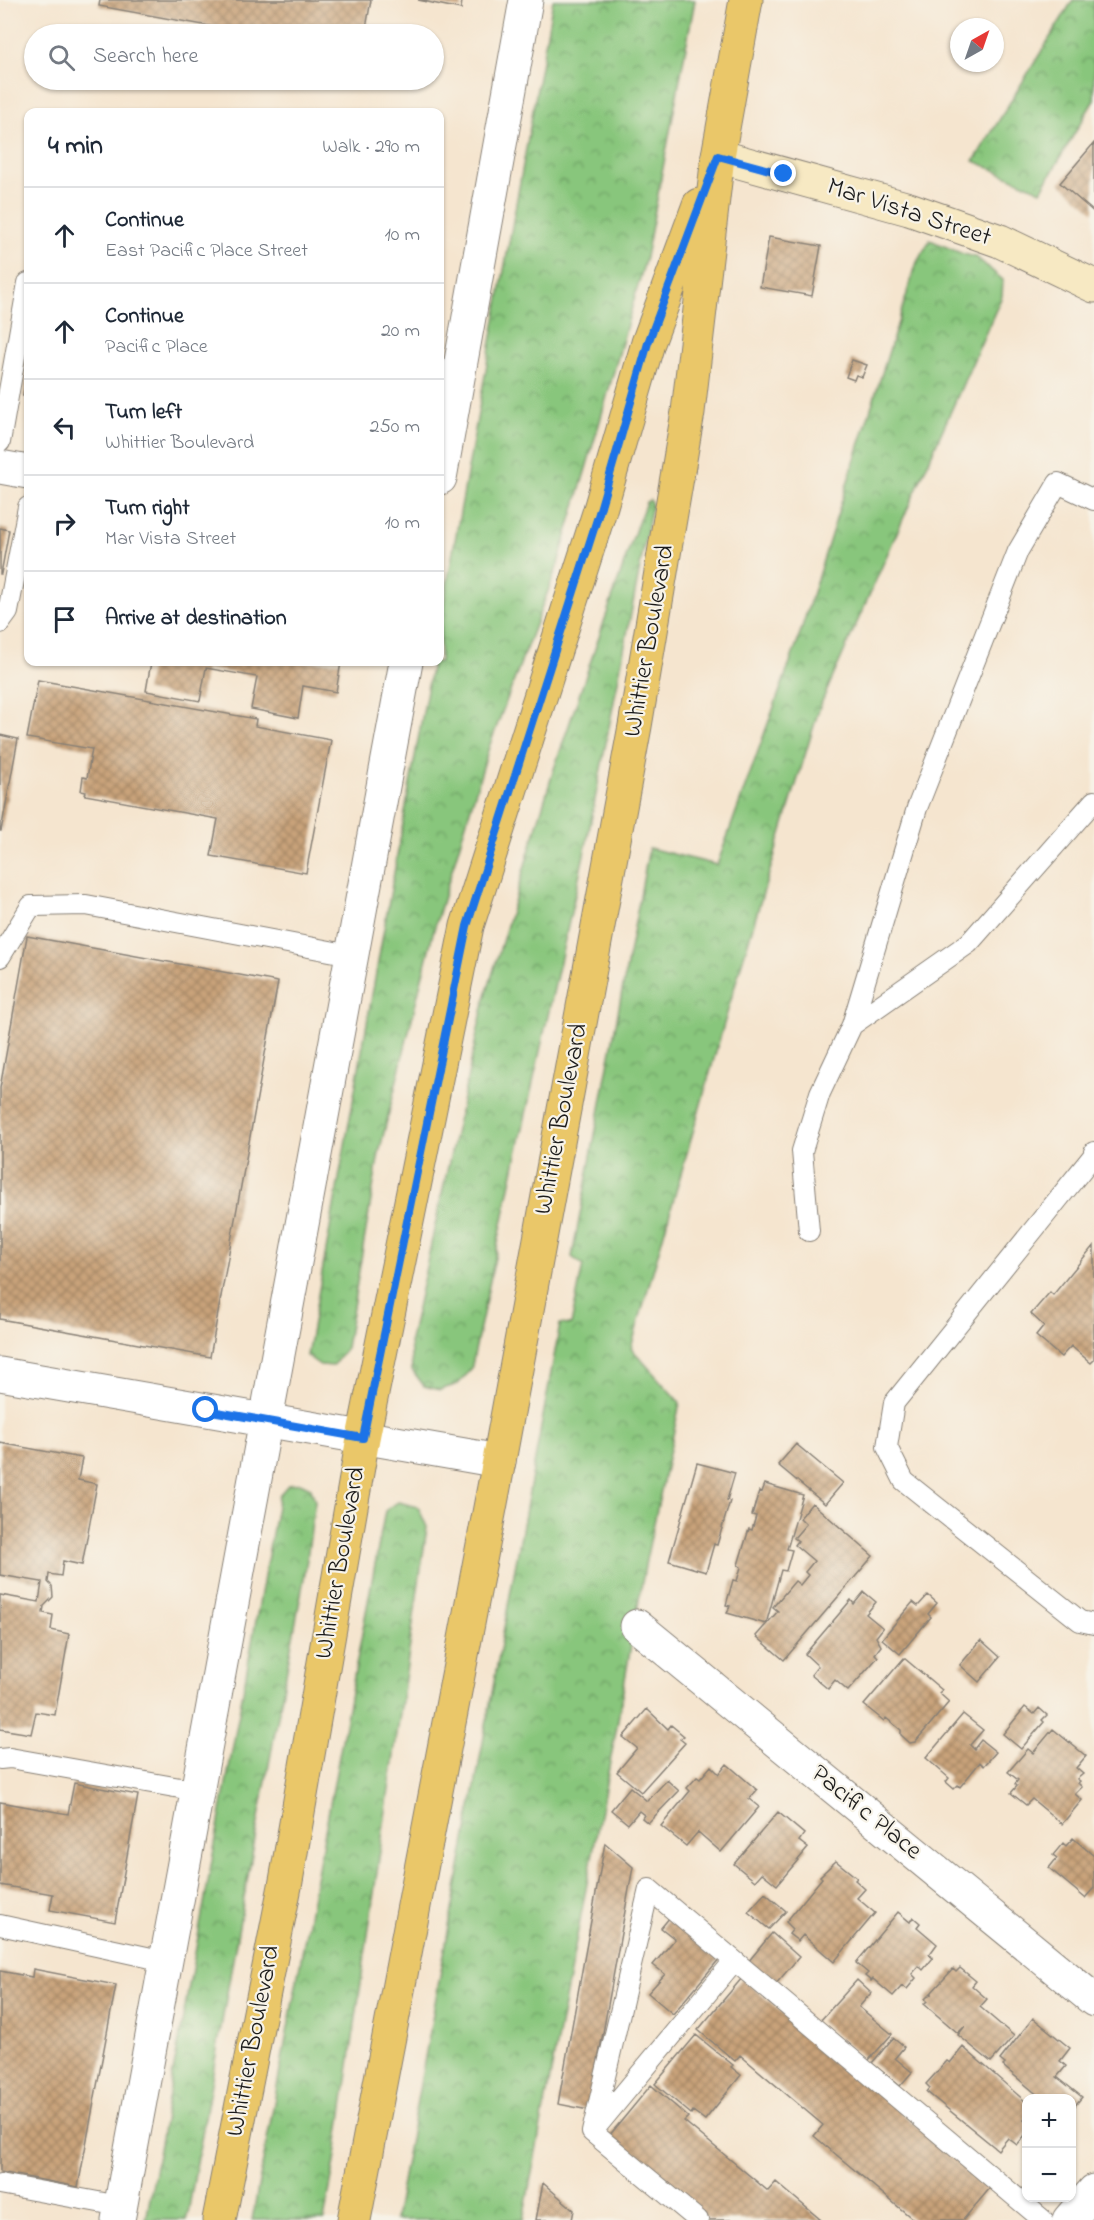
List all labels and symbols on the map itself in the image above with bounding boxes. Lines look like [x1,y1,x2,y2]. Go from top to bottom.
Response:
north arrow [950,18,1004,72]
route end [770,160,796,186]
street label: Mar Vista Street [822,169,996,258]
street label: Whittier Boulevard [614,542,686,740]
street label: Whittier Boulevard [525,1020,599,1218]
route start [192,1396,218,1422]
street label: Whittier Boulevard [305,1464,377,1662]
street label: Pacific Place [802,1756,930,1870]
street label: Whittier Boulevard [217,1942,291,2140]

